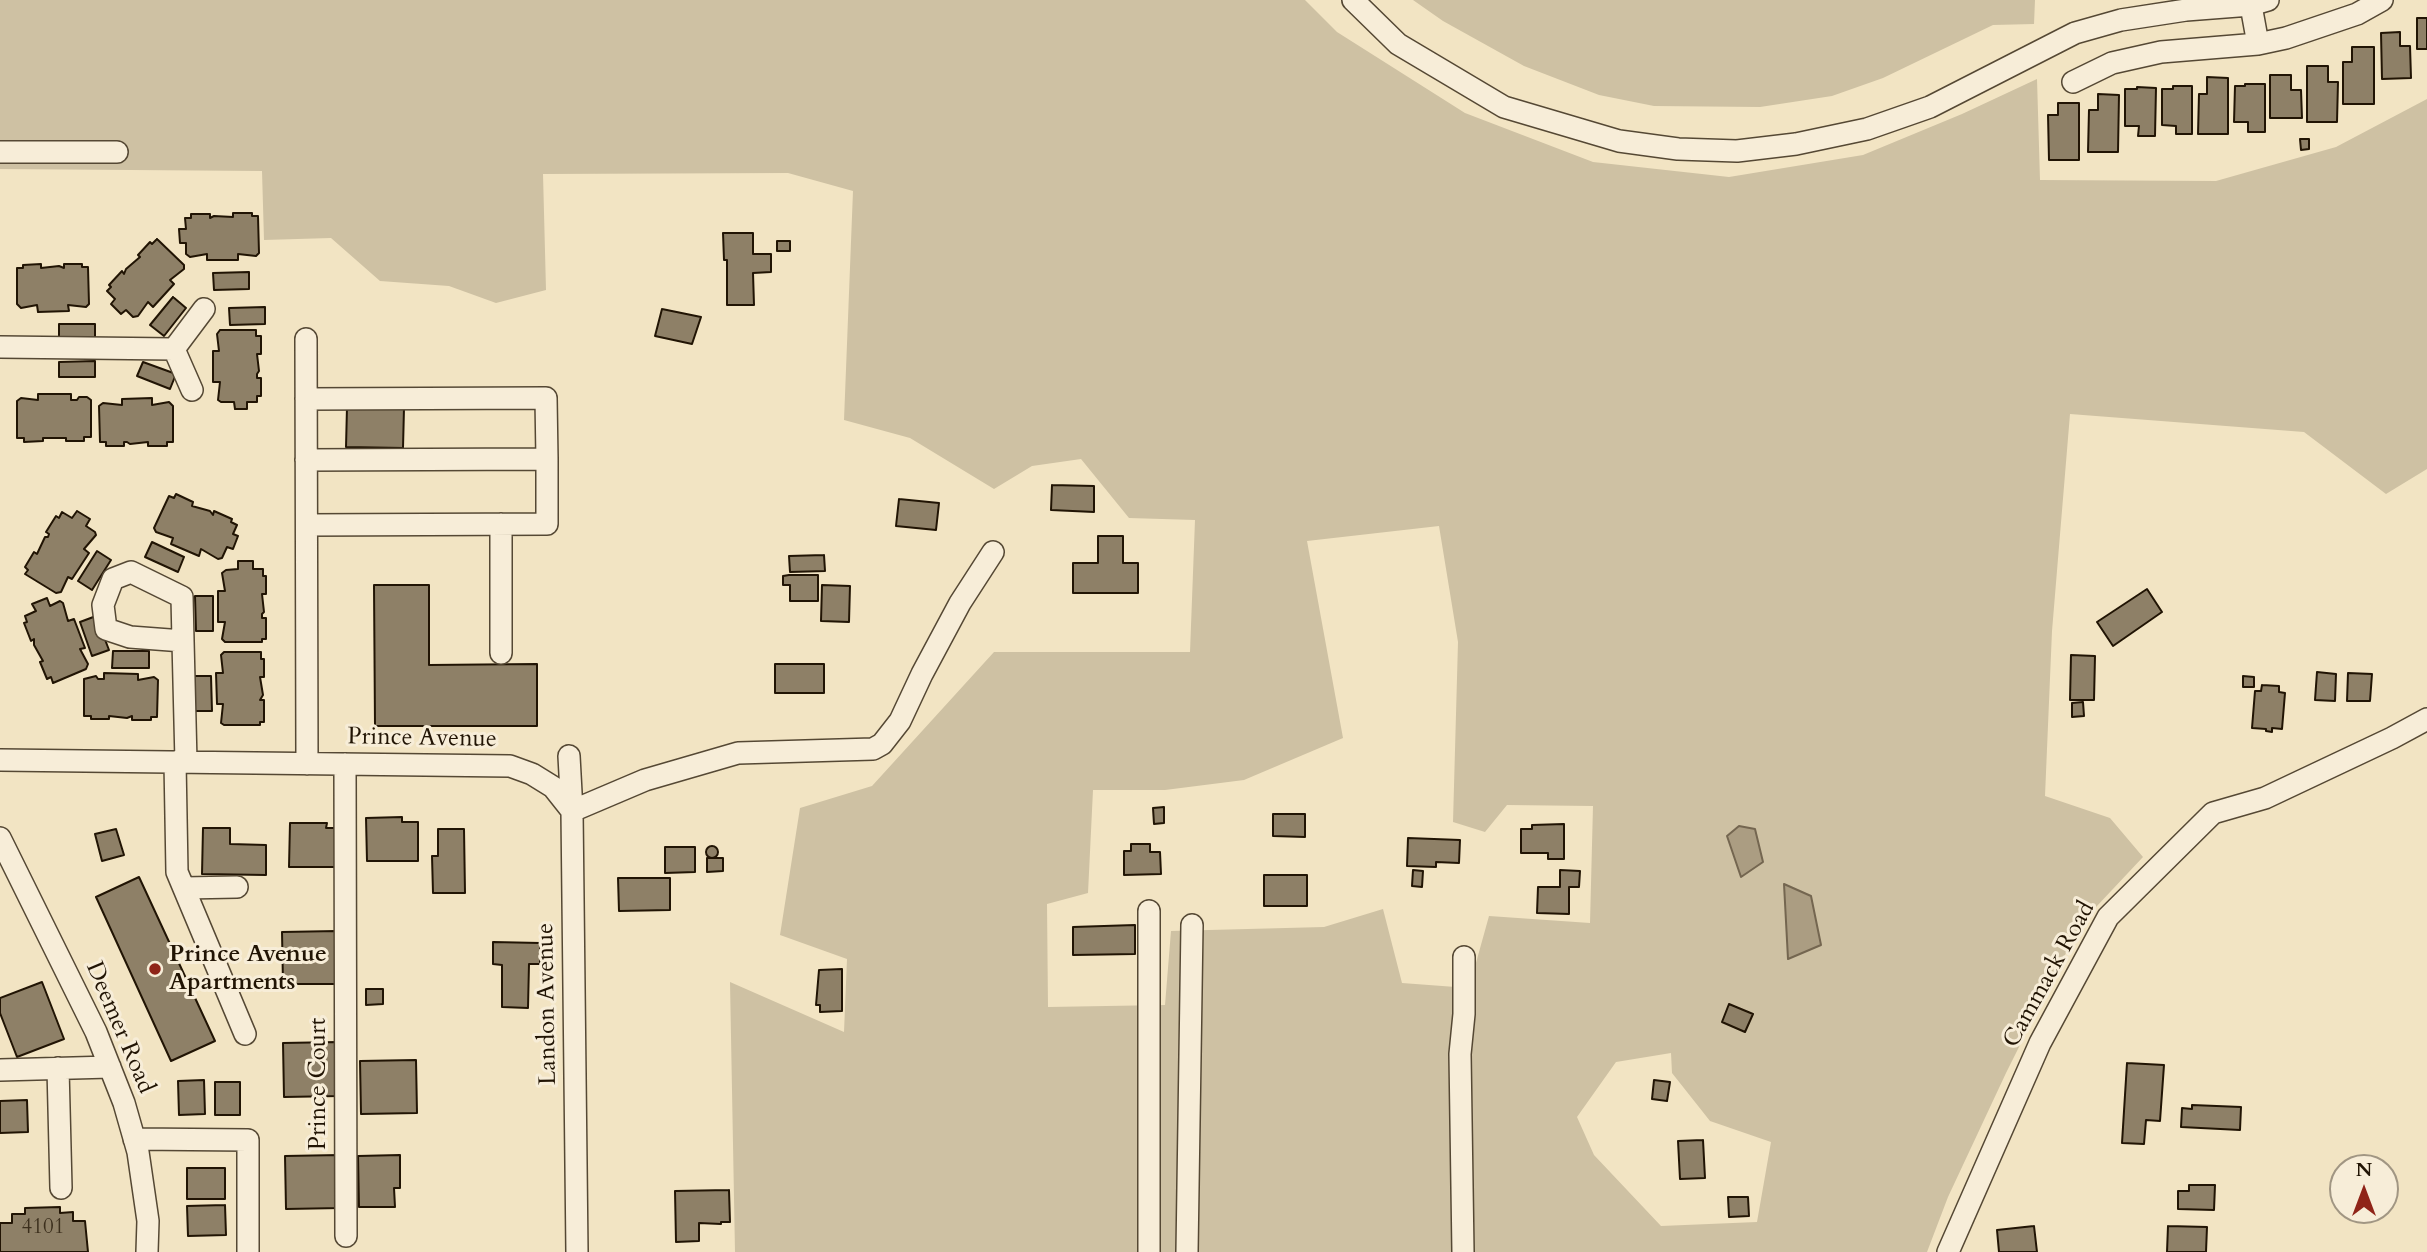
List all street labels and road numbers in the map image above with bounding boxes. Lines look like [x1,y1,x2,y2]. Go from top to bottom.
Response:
street label: Prince Avenue [347,723,497,755]
street label: Cammack Road [1998,897,2102,1053]
street label: Landon Avenue [532,923,564,1085]
street label: Deemer Road [78,958,160,1098]
street label: Prince Court [305,1018,333,1150]

